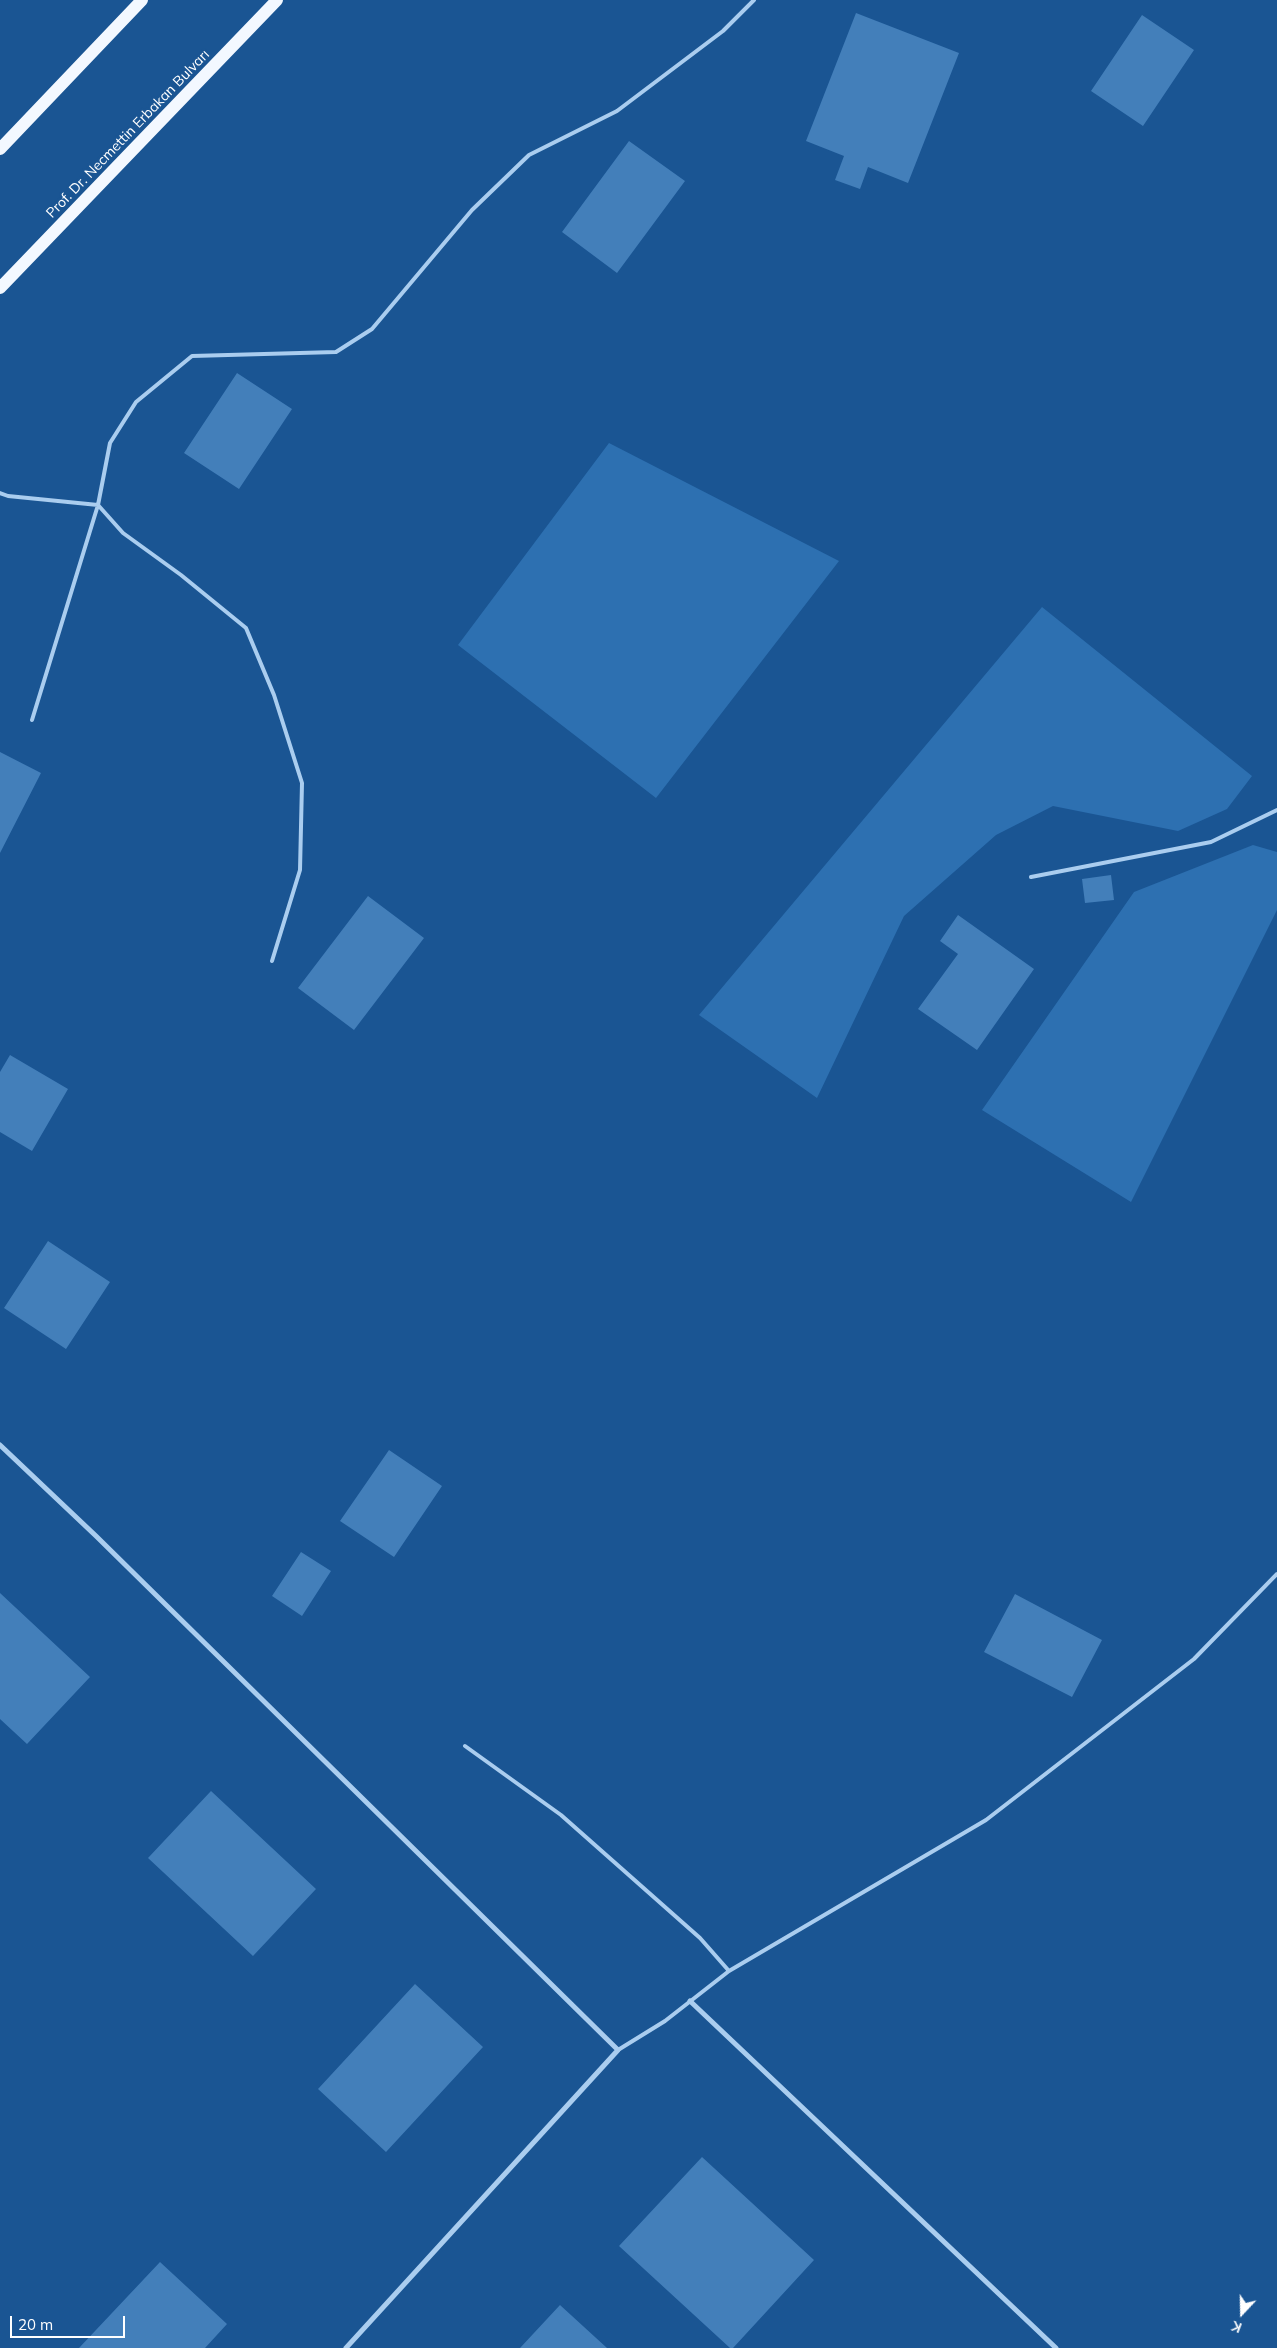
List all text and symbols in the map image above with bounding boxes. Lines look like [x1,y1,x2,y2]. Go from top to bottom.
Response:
street label: Prof. Dr. Necmettin Erbakan Bulvarı [43,46,213,222]
north arrow [1217,2288,1267,2338]
scale bar [12,2306,128,2338]
text: 20 m [18,2315,53,2334]
text: K [1229,2317,1244,2337]

